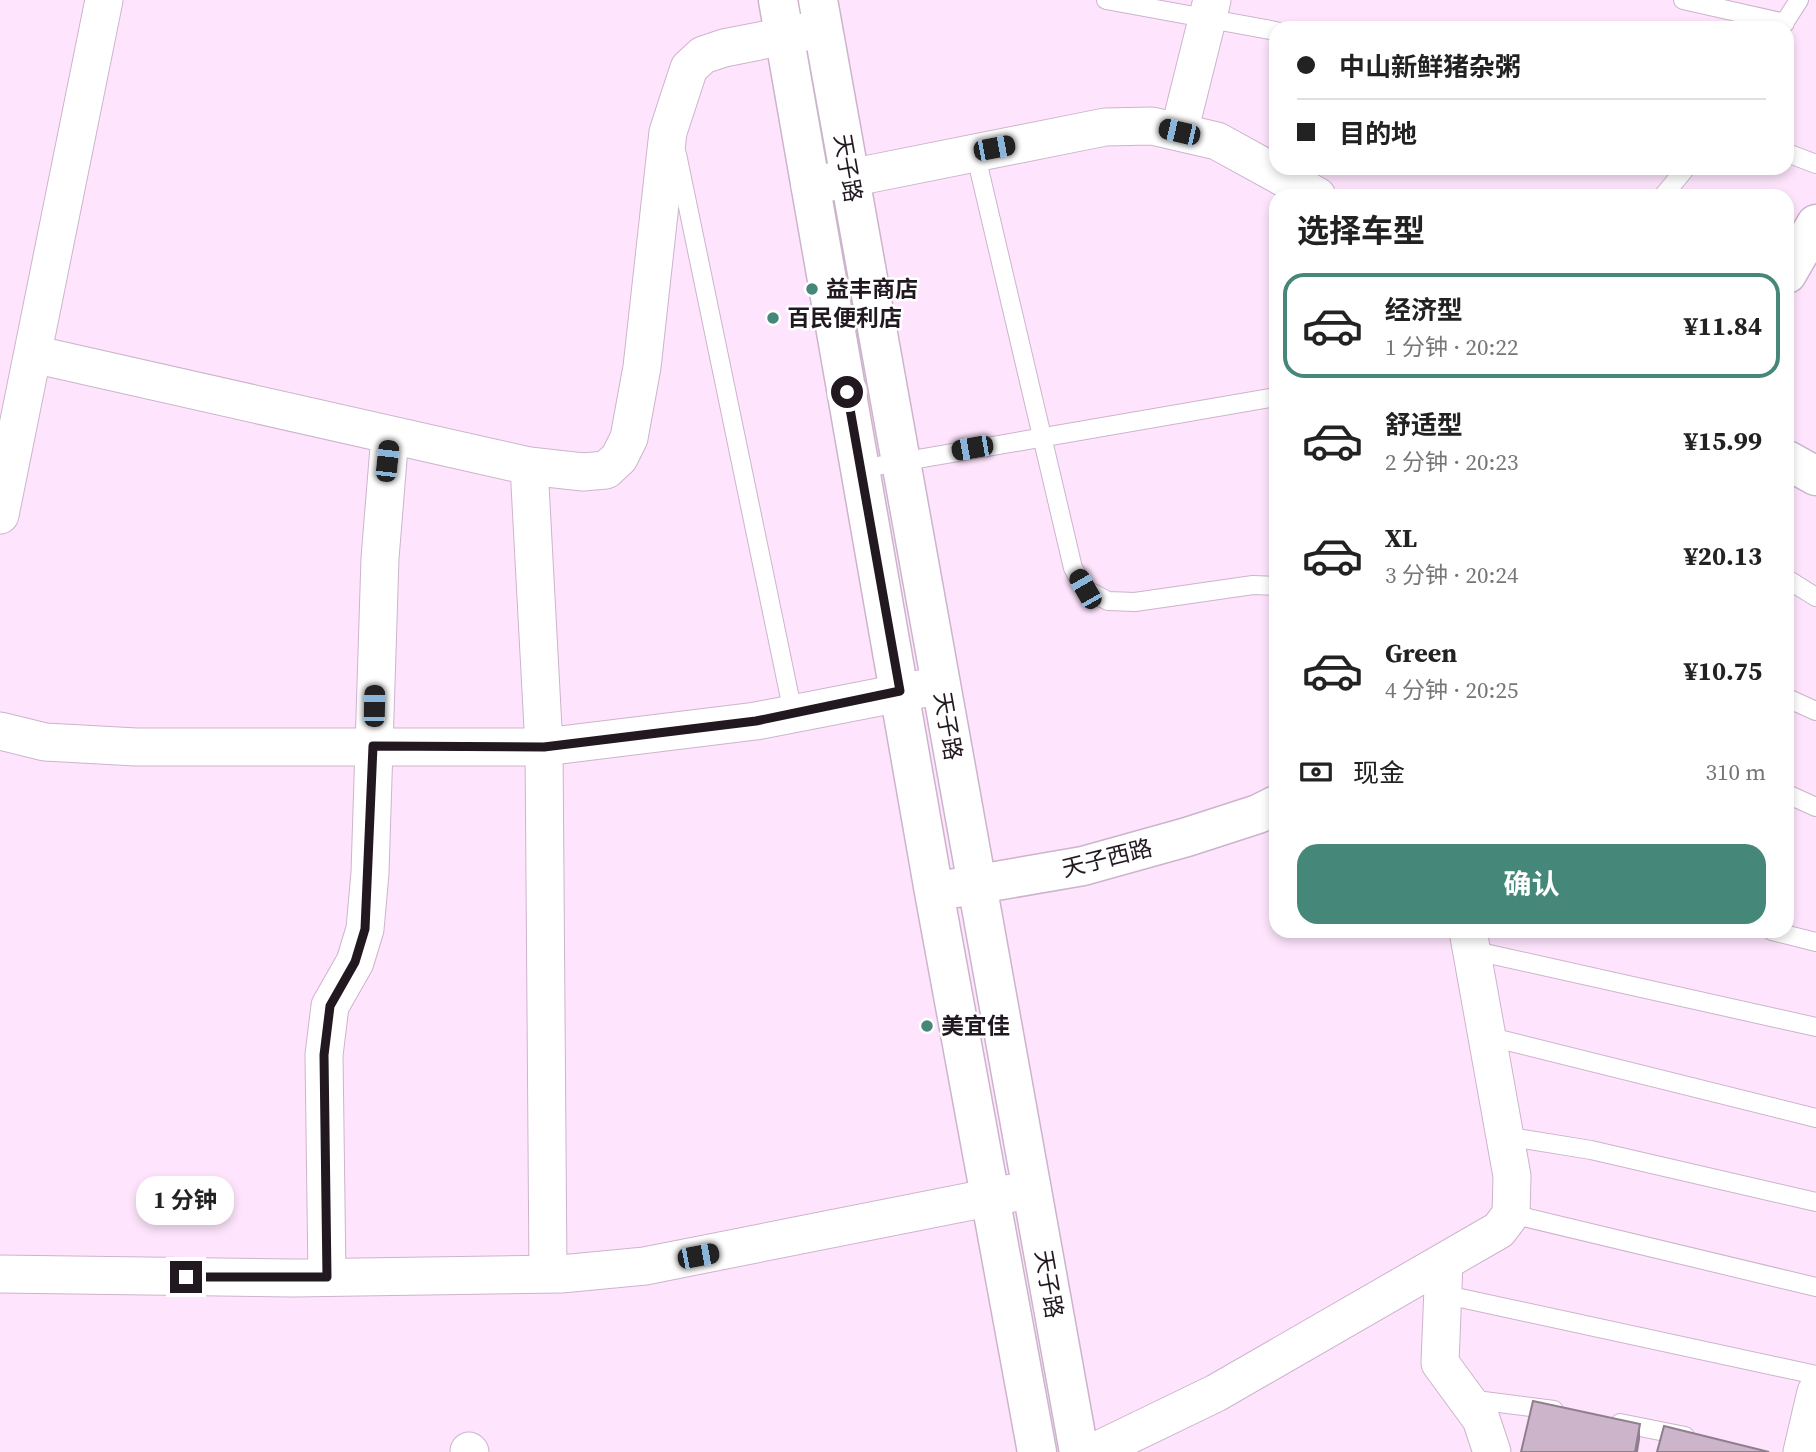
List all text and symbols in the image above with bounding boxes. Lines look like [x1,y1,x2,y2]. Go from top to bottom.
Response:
text: 中山新鲜猪杂粥 [1339,49,1521,85]
text: 目的地 [1339,116,1417,152]
car [1157,117,1202,147]
street label: 天子路 [826,131,870,205]
car [972,134,1017,162]
text: 选择车型 [1297,209,1425,253]
place label: 益丰商店 [826,273,918,305]
marker: 益丰商店 [804,281,820,297]
text: 经济型 [1385,292,1463,328]
icon: car [1301,294,1364,357]
place label: 百民便利店 [787,302,902,334]
text: ¥11.84 [1684,308,1762,344]
marker: 百民便利店 [765,310,781,326]
text: 1 分钟 · 20:22 [1385,331,1518,363]
route start [831,376,863,408]
text: 舒适型 [1385,407,1463,443]
icon: car [1301,409,1364,472]
text: ¥15.99 [1684,423,1762,459]
car [950,434,995,462]
car [375,439,400,483]
text: 2 分钟 · 20:23 [1385,446,1518,478]
text: XL [1385,520,1417,556]
icon: car [1301,524,1364,587]
text: ¥20.13 [1684,538,1762,574]
text: 3 分钟 · 20:24 [1385,559,1518,591]
car [1066,566,1105,612]
text: Green [1385,635,1457,671]
icon: car [1301,639,1364,702]
text: ¥10.75 [1684,653,1762,689]
text: 4 分钟 · 20:25 [1385,674,1518,706]
car [364,685,385,727]
street label: 天子路 [926,689,970,763]
icon: cash [1297,753,1335,791]
text: 现金 [1353,755,1405,791]
text: 310 m [1705,756,1766,788]
street label: 天子西路 [1058,831,1156,885]
button: 确认 [1297,844,1766,924]
place label: 美宜佳 [941,1010,1010,1042]
marker: 美宜佳 [919,1018,935,1034]
callout: 1 分钟 [137,1176,235,1224]
text: 1 分钟 [153,1184,217,1216]
car [676,1242,721,1270]
street label: 天子路 [1027,1247,1071,1321]
route end [170,1261,202,1293]

